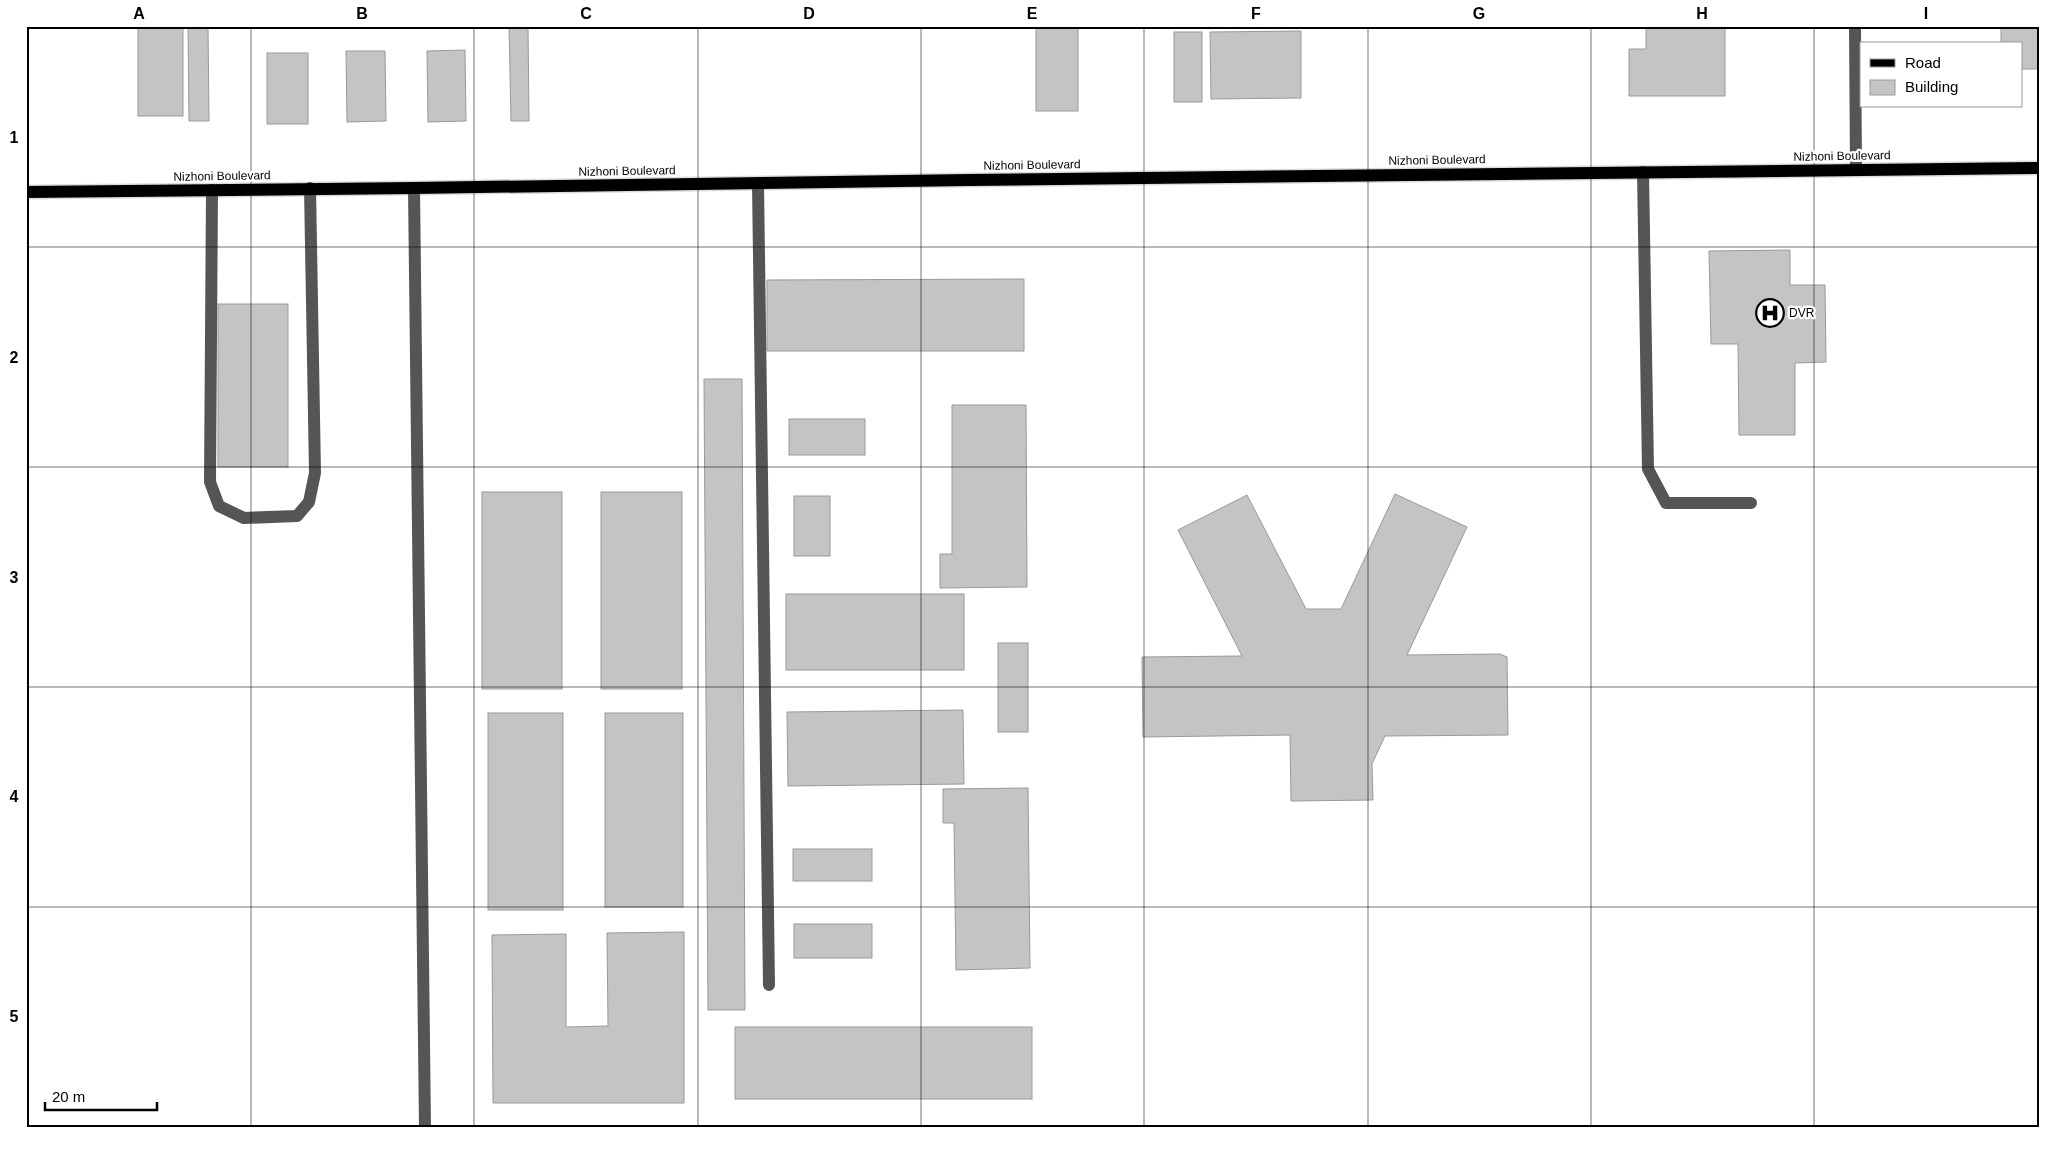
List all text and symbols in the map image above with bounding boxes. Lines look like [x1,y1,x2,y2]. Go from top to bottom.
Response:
text: A [133,5,145,22]
text: B [356,5,368,22]
text: C [580,5,592,22]
text: D [803,5,815,22]
text: E [1027,5,1038,22]
text: F [1251,5,1261,22]
text: G [1473,5,1485,22]
text: H [1696,5,1708,22]
text: I [1924,5,1928,22]
legend [1860,42,2022,108]
text: Road [1905,54,1941,71]
text: Building [1905,78,1958,95]
text: 1 [10,129,19,146]
street label: Nizhoni Boulevard [1793,148,1891,164]
street label: Nizhoni Boulevard [1388,152,1486,168]
street label: Nizhoni Boulevard [983,157,1081,173]
street label: Nizhoni Boulevard [578,163,676,179]
street label: Nizhoni Boulevard [173,168,271,184]
hospital icon: DVR [1755,298,1785,328]
place label: DVR [1789,306,1815,320]
text: 2 [10,349,19,366]
text: 3 [10,569,19,586]
text: 4 [10,788,19,805]
text: 5 [10,1008,19,1025]
scale bar [45,1079,158,1111]
text: 20 m [52,1088,85,1105]

